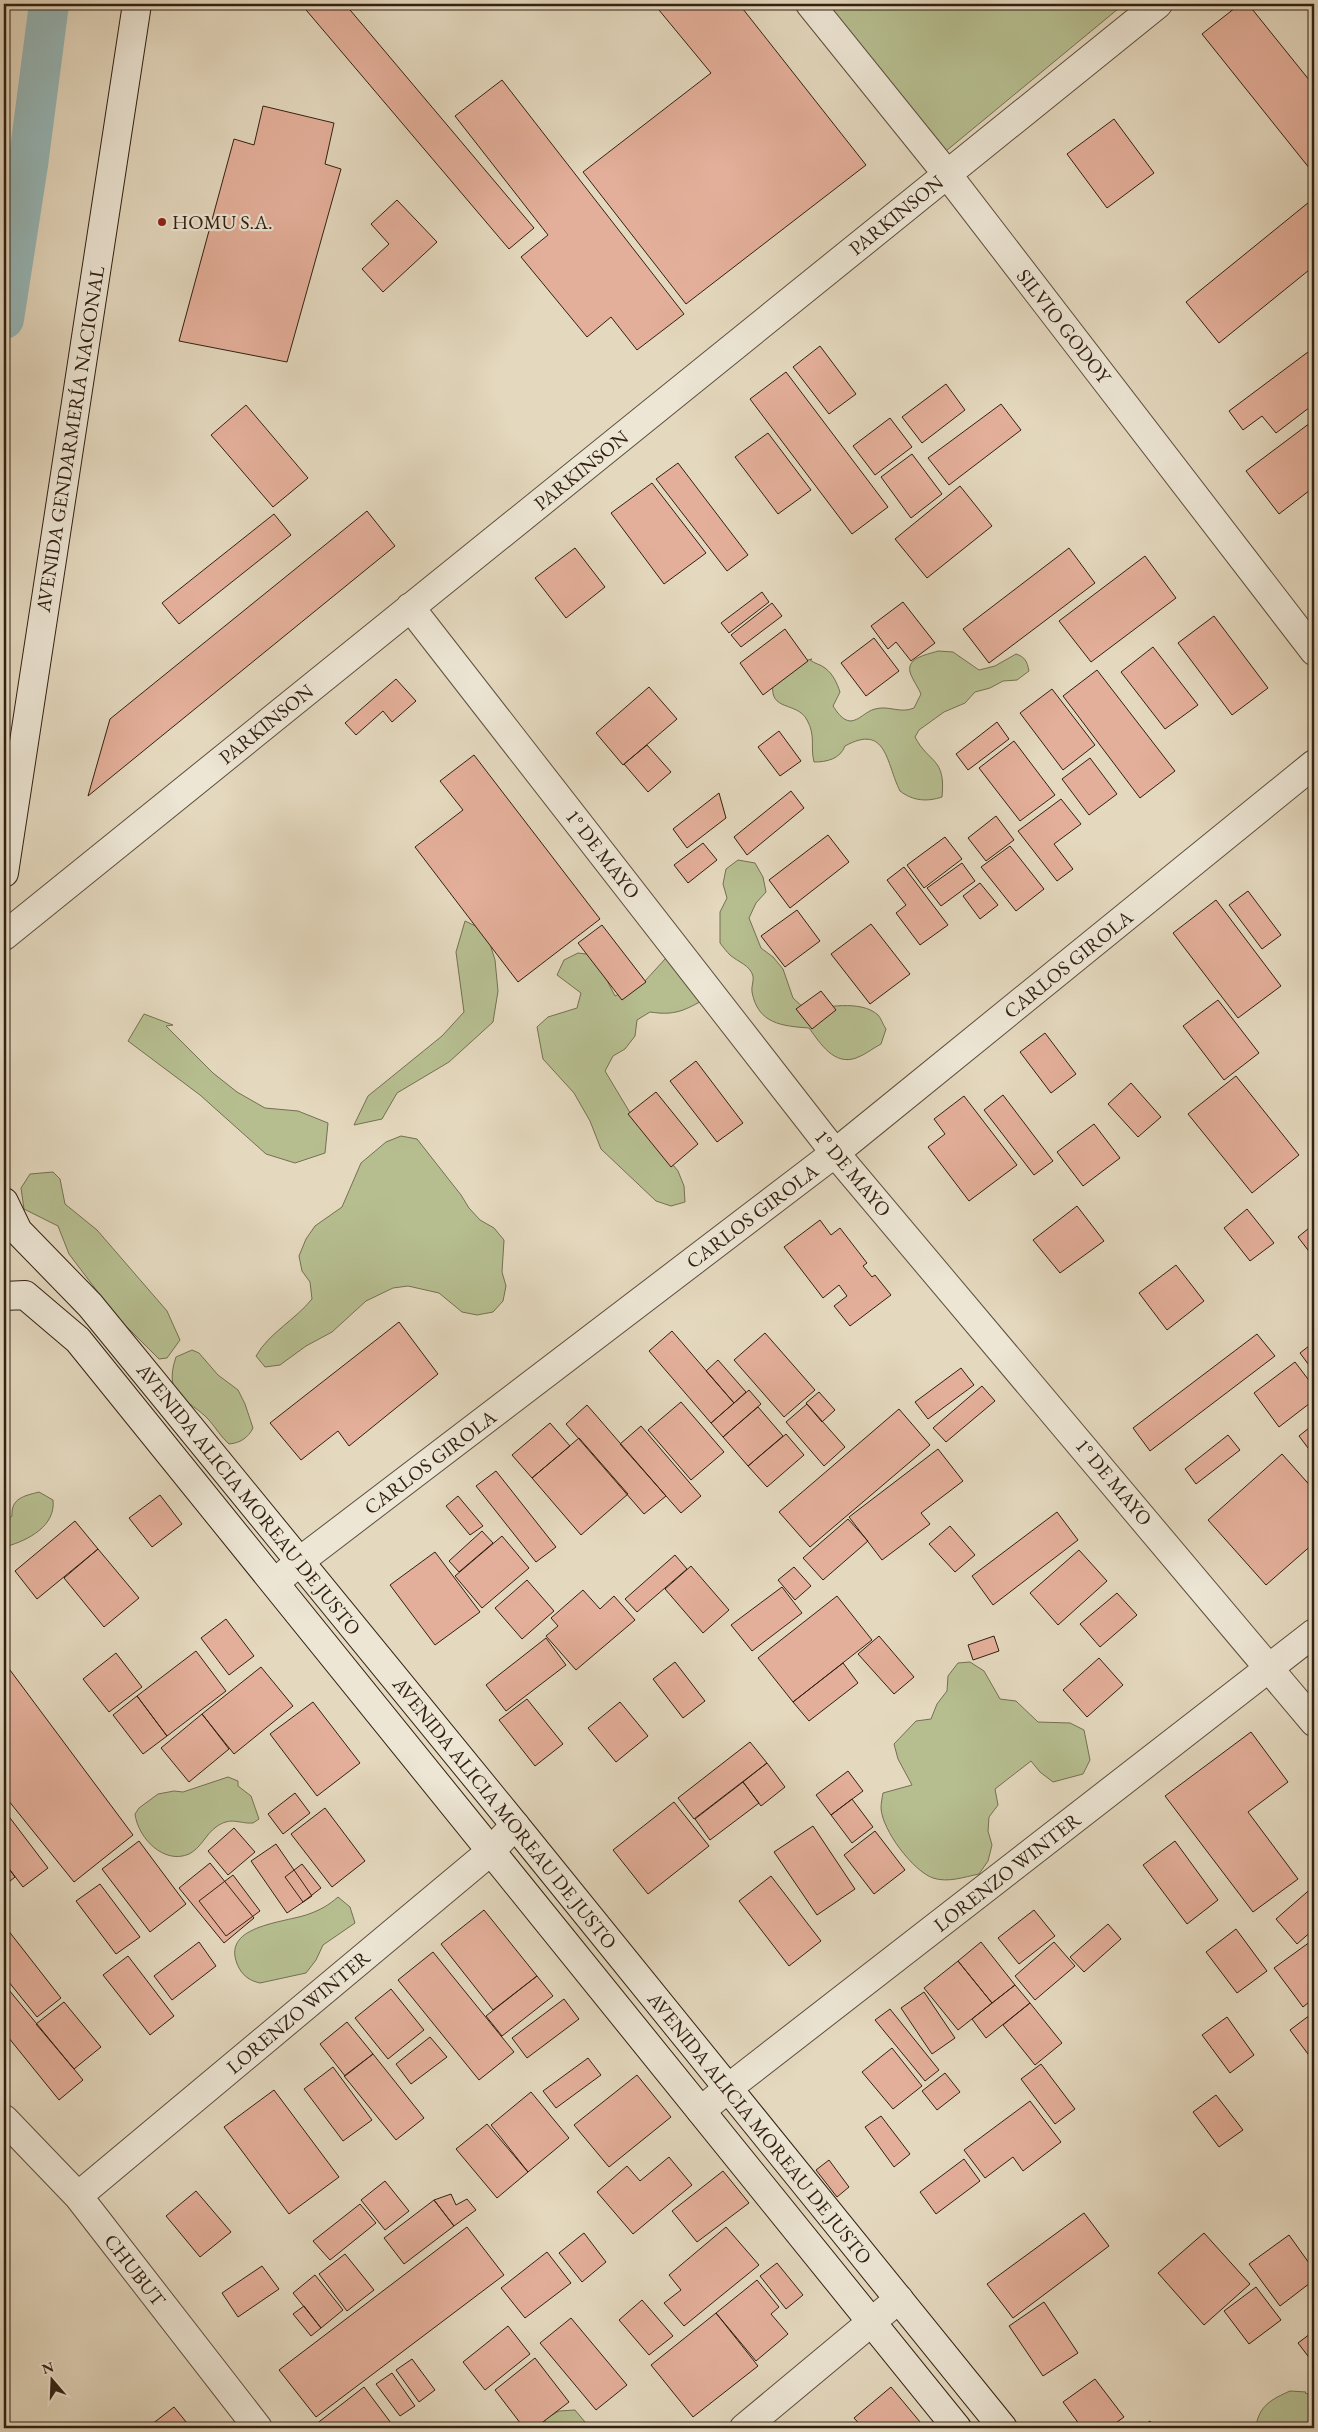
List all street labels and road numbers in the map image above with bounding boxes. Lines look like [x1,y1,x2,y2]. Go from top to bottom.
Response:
street label: PARKINSON [844,169,949,261]
street label: SILVIO GODOY [1011,263,1118,390]
street label: AVENIDA GENDARMERÍA NACIONAL [30,264,110,615]
street label: PARKINSON [529,424,634,516]
street label: PARKINSON [214,678,319,770]
street label: 1° DE MAYO [560,804,646,904]
street label: CARLOS GIROLA [998,904,1138,1024]
street label: 1° DE MAYO [809,1124,897,1222]
street label: CARLOS GIROLA [681,1158,823,1274]
street label: AVENIDA ALICIA MOREAU DE JUSTO [130,1357,367,1640]
street label: CARLOS GIROLA [359,1404,501,1520]
street label: 1° DE MAYO [1070,1433,1158,1531]
street label: AVENIDA ALICIA MOREAU DE JUSTO [386,1671,623,1954]
street label: LORENZO WINTER [928,1806,1086,1938]
street label: LORENZO WINTER [221,1944,376,2080]
street label: AVENIDA ALICIA MOREAU DE JUSTO [641,1986,878,2269]
street label: CHUBUT [99,2228,172,2312]

